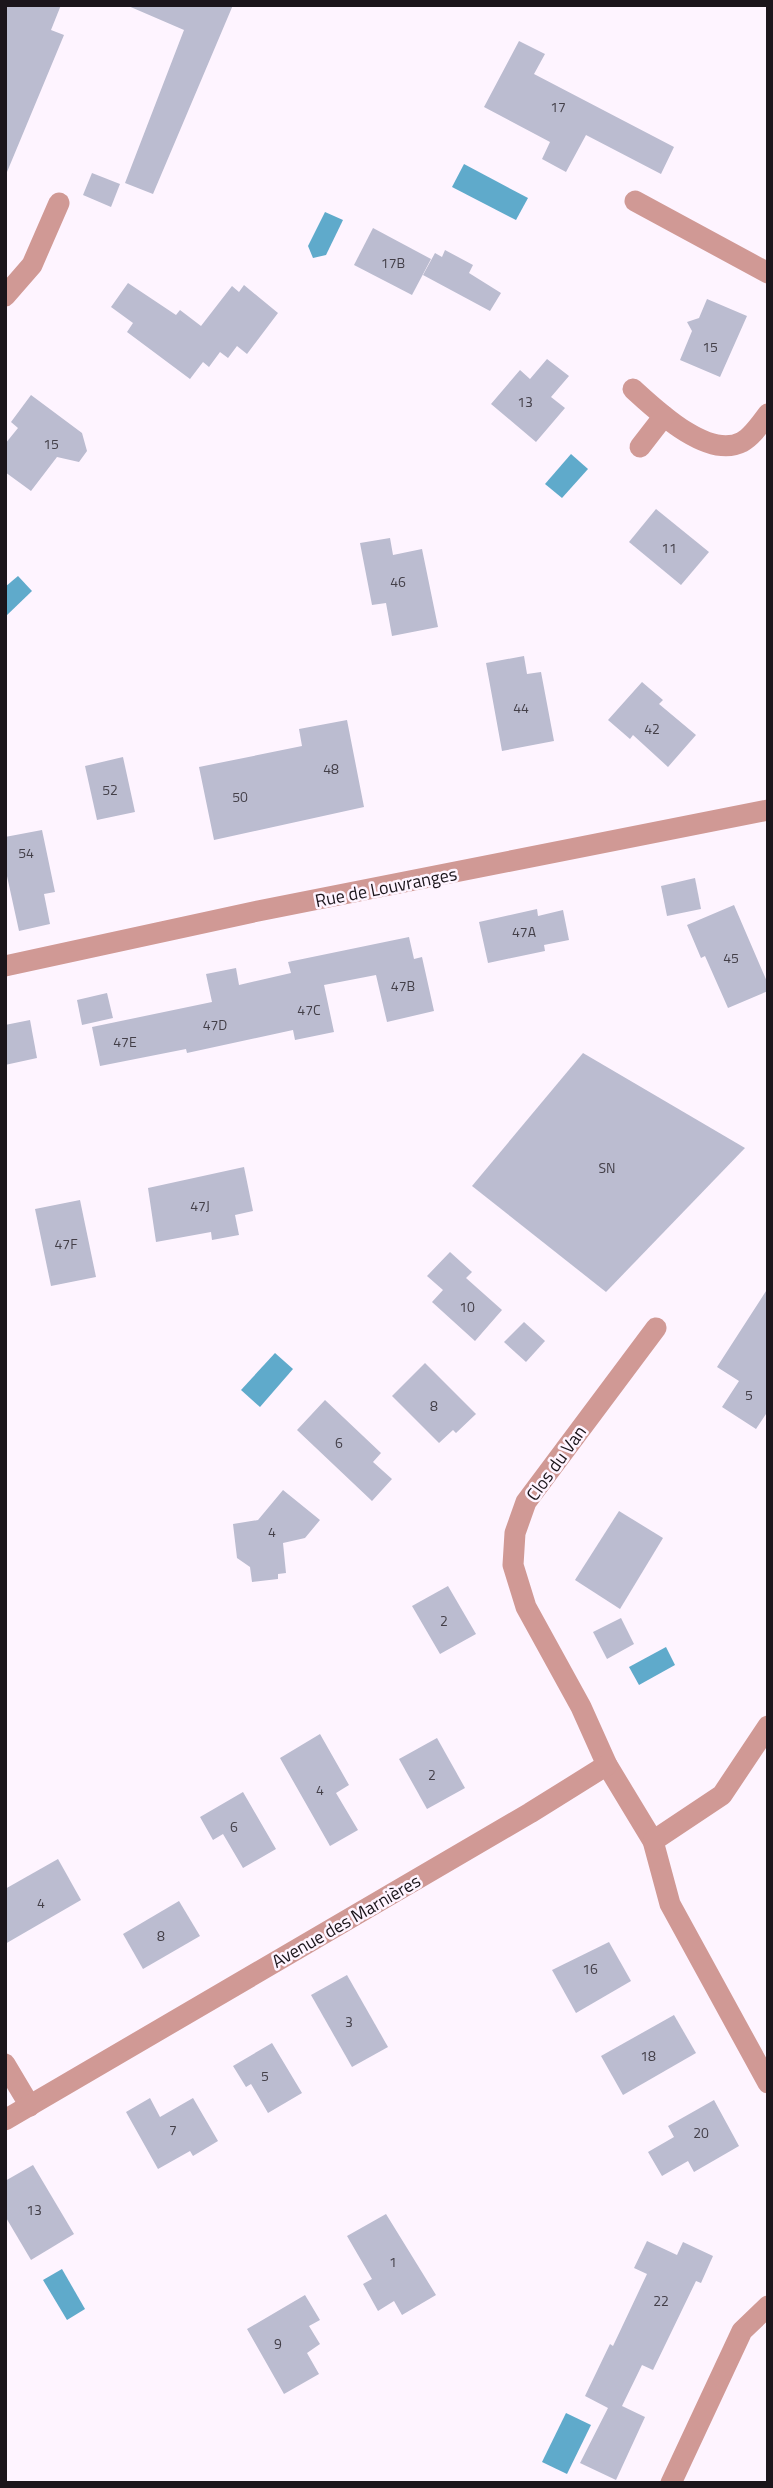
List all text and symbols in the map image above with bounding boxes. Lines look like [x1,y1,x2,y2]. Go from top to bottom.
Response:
house number: 17 [550,96,566,117]
house number: 17B [381,252,405,273]
house number: 15 [702,336,718,357]
house number: 13 [517,391,533,412]
house number: 15 [43,433,59,454]
house number: 11 [661,537,677,558]
house number: 46 [390,571,406,592]
house number: 44 [513,697,529,718]
house number: 42 [644,718,660,739]
house number: 48 [323,758,339,779]
house number: 52 [102,779,118,800]
house number: 50 [232,786,248,807]
house number: 54 [18,842,34,863]
street label: Rue de Louvranges [313,860,459,914]
house number: 47A [512,921,537,942]
house number: 45 [723,947,739,968]
house number: 47B [391,975,415,996]
house number: 47C [297,999,321,1020]
house number: 47D [203,1014,227,1035]
house number: 47E [113,1031,137,1052]
house number: SN [598,1157,616,1178]
house number: 47J [190,1195,210,1216]
house number: 47F [54,1233,78,1254]
house number: 10 [459,1296,475,1317]
house number: 5 [745,1384,753,1405]
house number: 8 [430,1395,438,1416]
street label: Clos du Van [519,1420,593,1506]
house number: 6 [335,1432,343,1453]
house number: 4 [268,1521,276,1542]
house number: 2 [440,1610,448,1631]
house number: 2 [428,1764,436,1785]
house number: 4 [316,1779,324,1800]
house number: 6 [230,1816,238,1837]
street label: Avenue des Marnières [267,1867,425,1975]
house number: 4 [37,1892,45,1913]
house number: 8 [157,1925,165,1946]
house number: 16 [582,1958,598,1979]
house number: 3 [345,2011,353,2032]
house number: 18 [640,2045,656,2066]
house number: 5 [261,2065,269,2086]
house number: 7 [169,2119,177,2140]
house number: 20 [693,2122,709,2143]
house number: 13 [26,2199,42,2220]
house number: 1 [389,2251,397,2272]
house number: 22 [653,2290,669,2311]
house number: 9 [274,2333,282,2354]

